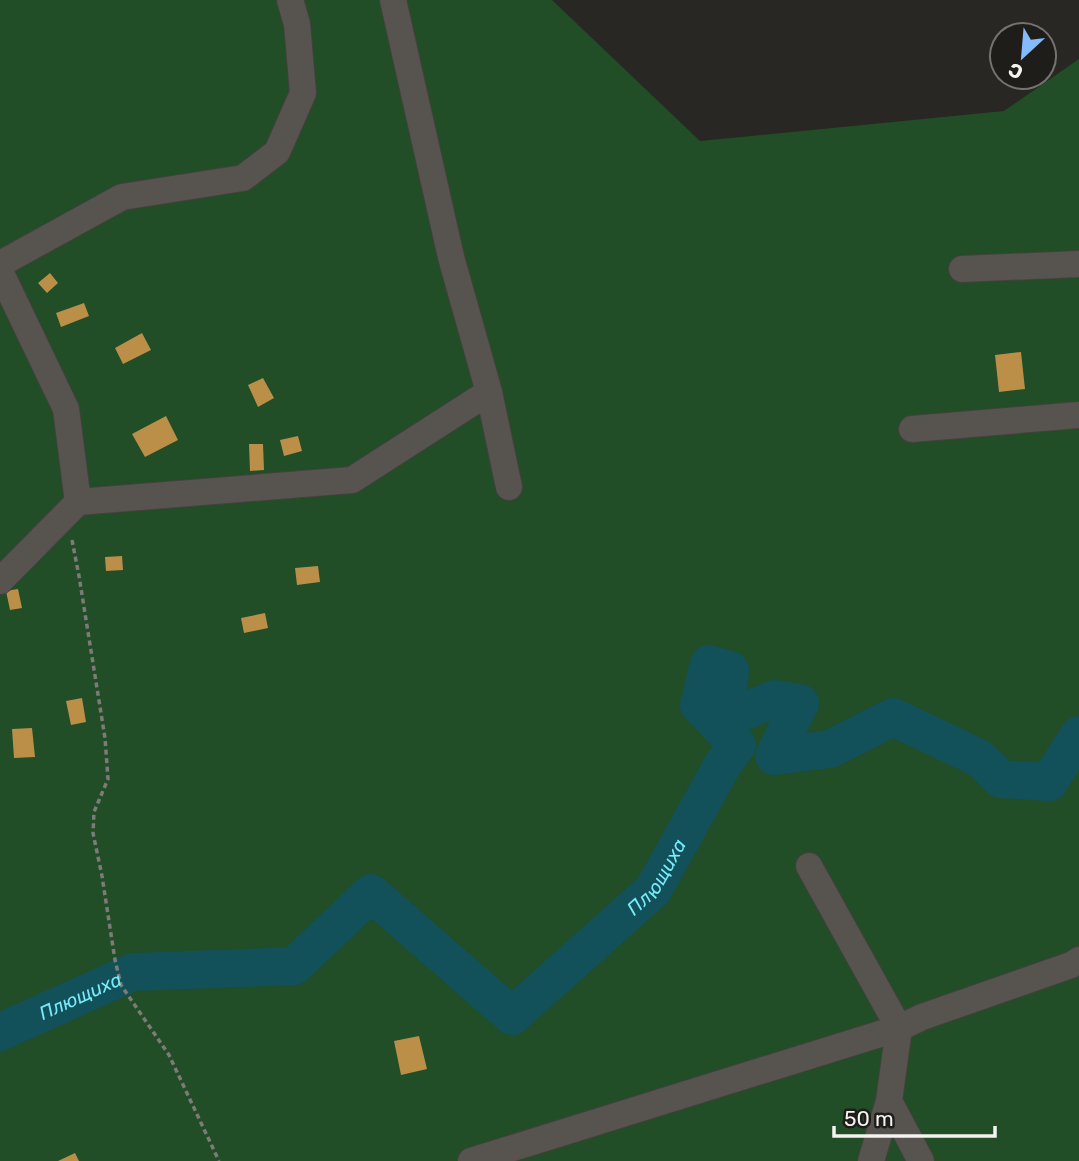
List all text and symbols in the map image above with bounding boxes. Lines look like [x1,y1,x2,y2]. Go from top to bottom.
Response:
north arrow [988,21,1058,91]
text: С [1005,58,1027,84]
water label: Плющиха [622,835,691,920]
water label: Плющиха [36,968,125,1025]
scale bar [834,1094,995,1138]
text: 50 m [844,1106,894,1131]

